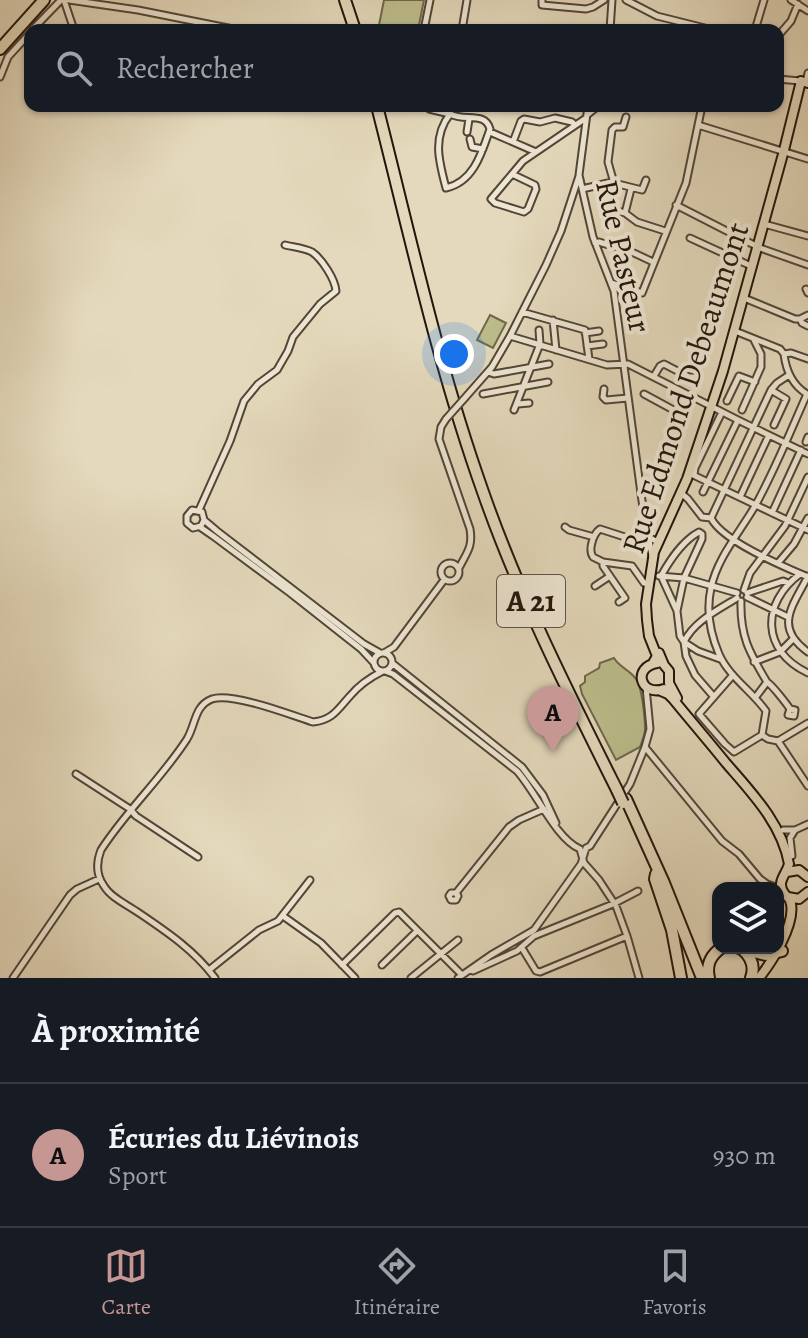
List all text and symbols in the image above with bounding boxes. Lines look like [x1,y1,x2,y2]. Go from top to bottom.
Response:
search box [24,24,784,112]
icon: search [52,46,96,90]
text: Rechercher [116,48,254,88]
street label: Rue Pasteur [585,175,663,337]
street label: Rue Edmond Debeaumont [611,217,759,559]
your location [434,334,474,374]
road number: A 21 [497,575,565,627]
pin: A [527,686,579,752]
map controls [712,882,784,954]
button: layers [712,882,784,954]
text: À proximité [32,1007,200,1054]
text: Écuries du Liévinois [108,1118,359,1158]
text: A [50,1138,66,1173]
text: 930 m [713,1138,776,1173]
text: Sport [108,1158,167,1193]
tab: Carte [101,1244,151,1322]
tab: Itinéraire [354,1244,440,1322]
tab: Favoris [643,1244,707,1322]

